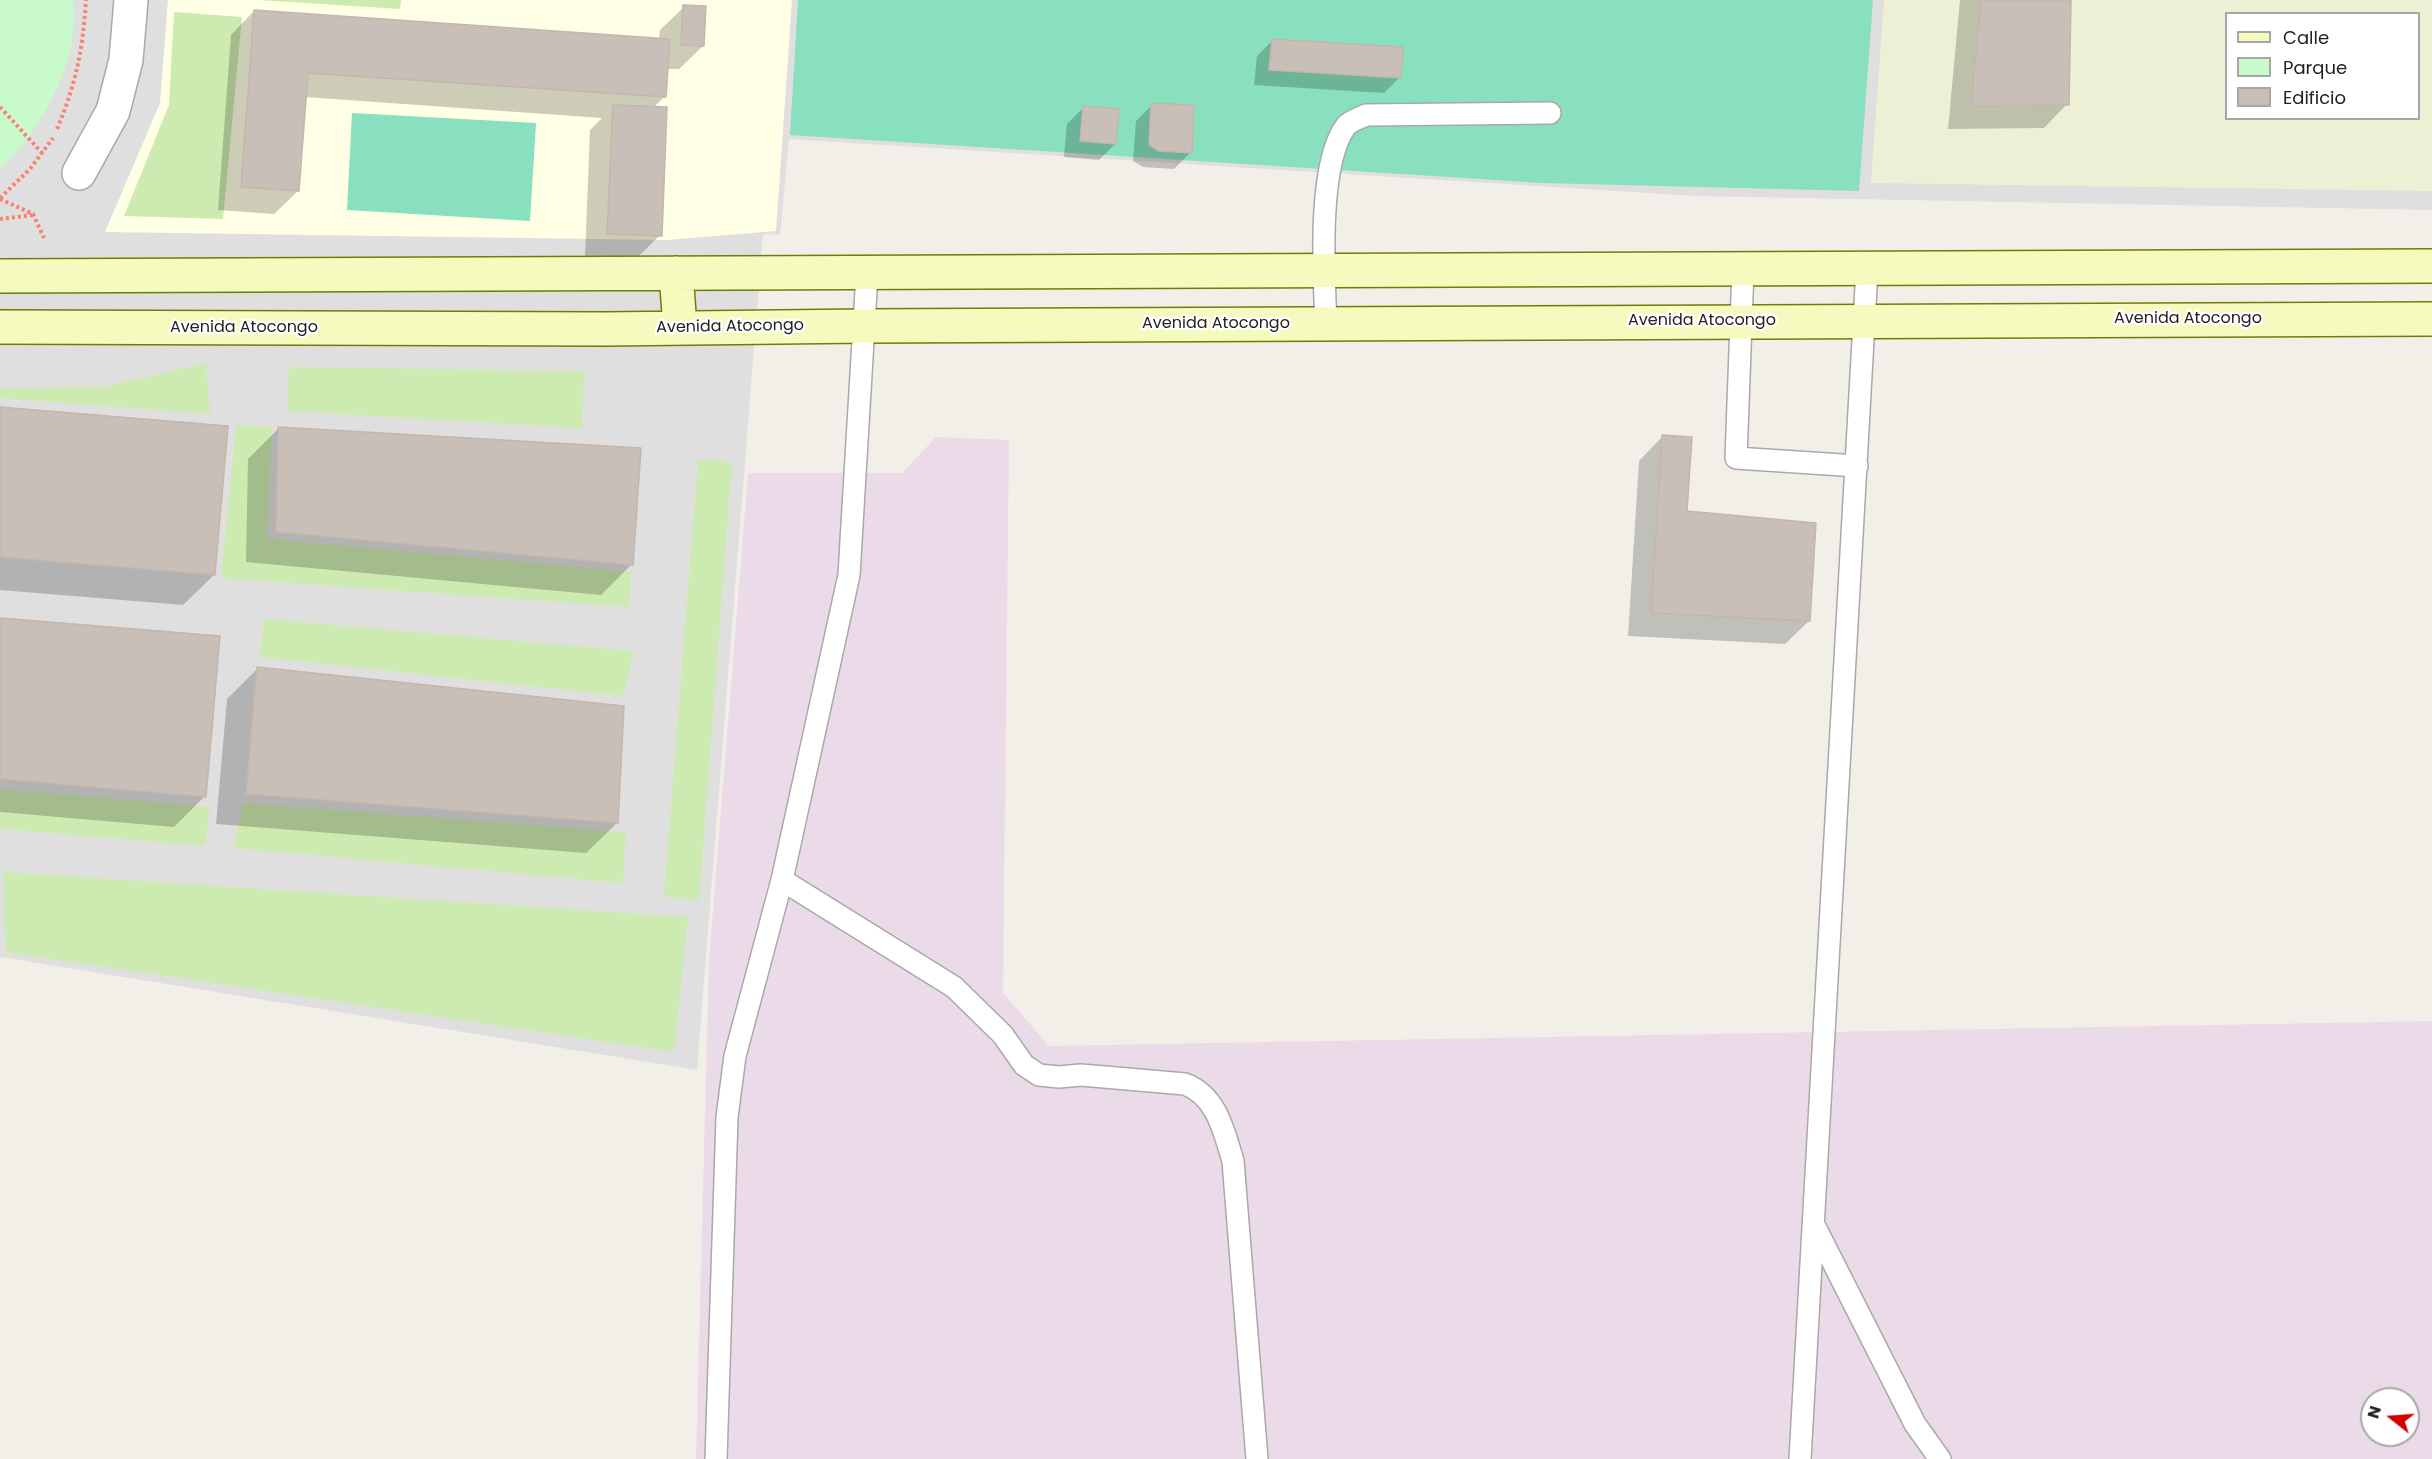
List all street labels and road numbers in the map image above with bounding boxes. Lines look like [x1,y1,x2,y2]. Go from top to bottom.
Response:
street label: Avenida Atocongo [2114,309,2262,329]
street label: Avenida Atocongo [1628,311,1776,331]
street label: Avenida Atocongo [1142,314,1290,334]
street label: Avenida Atocongo [656,316,804,338]
street label: Avenida Atocongo [170,318,318,338]

